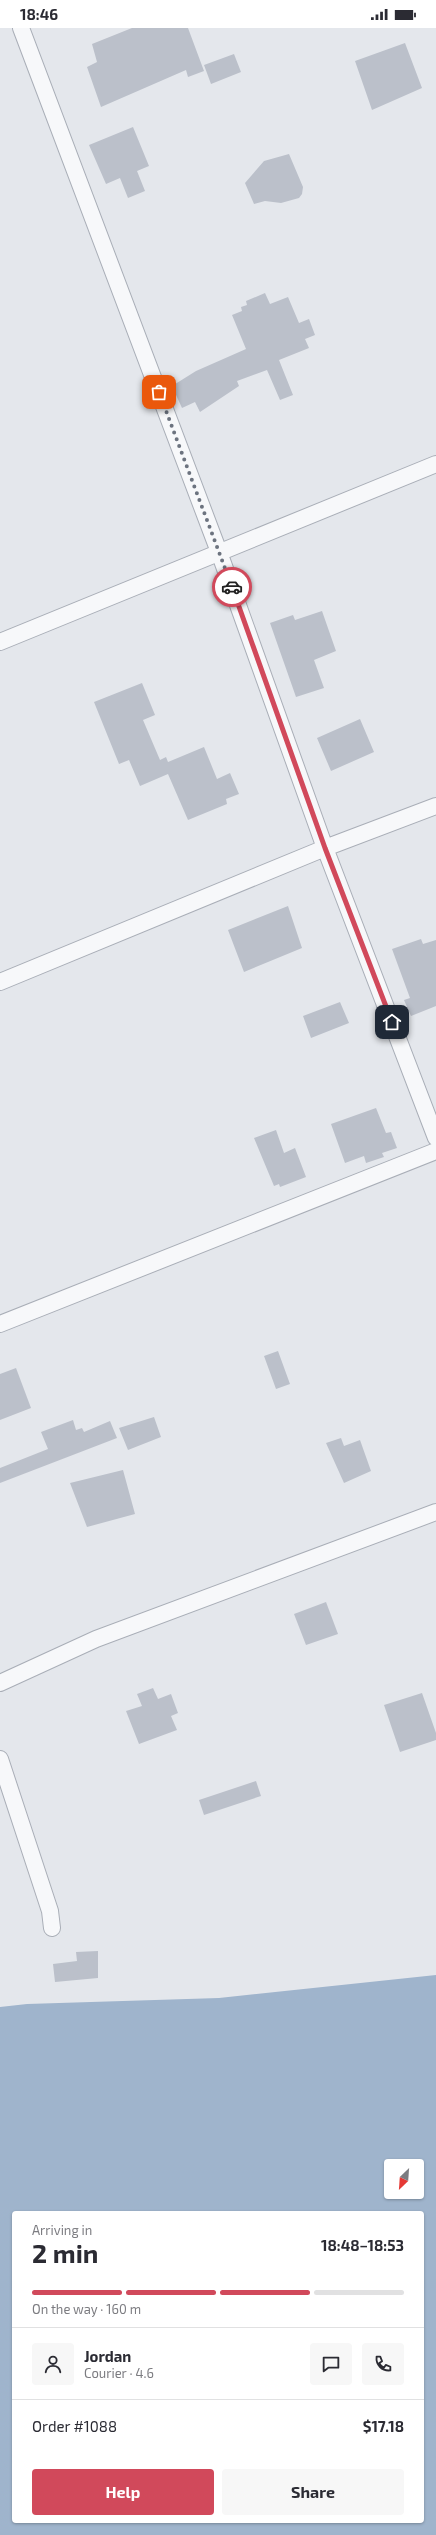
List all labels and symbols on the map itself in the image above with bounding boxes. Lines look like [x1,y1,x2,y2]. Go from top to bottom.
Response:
pin [142,375,176,409]
courier [212,567,252,607]
pin [375,1005,409,1039]
north arrow [384,2159,424,2199]

